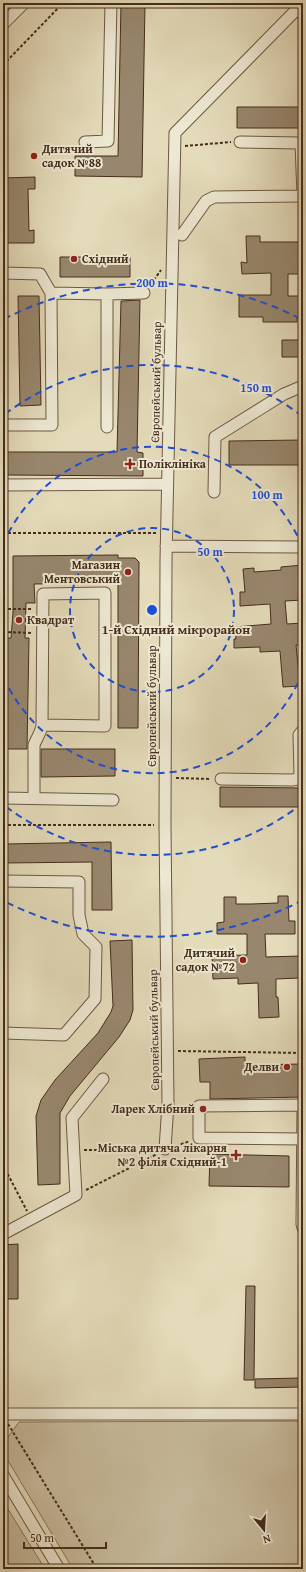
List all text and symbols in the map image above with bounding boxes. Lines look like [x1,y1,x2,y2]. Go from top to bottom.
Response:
place label: Дитячий садок №88 [41,140,101,171]
marker: Дитячий садок №88 [29,151,39,161]
place label: Східний [82,250,129,267]
marker: Східний [69,254,79,264]
text: 200 m [136,274,169,291]
street label: Європейський бульвар [146,321,165,443]
text: 150 m [240,379,273,396]
place label: Поліклініка [139,455,207,472]
marker: Поліклініка [124,458,136,470]
text: 100 m [251,486,284,503]
text: 50 m [197,543,223,560]
place label: Магазин Ментовський [44,556,121,587]
marker: Магазин Ментовський [123,567,133,577]
centre of rings [145,603,159,617]
place label: Квадрат [27,611,75,628]
marker: Квадрат [14,615,24,625]
district label: 1-й Східний мікрорайон [102,620,250,639]
street label: Європейський бульвар [143,645,160,767]
place label: Дитячий садок №72 [176,944,235,975]
marker: Дитячий садок №72 [238,955,248,965]
street label: Європейський бульвар [144,969,163,1091]
place label: Делви [243,1058,279,1075]
marker: Делви [282,1062,292,1072]
place label: Ларек Хлібний [111,1100,195,1117]
marker: Ларек Хлібний [198,1104,208,1114]
place label: Міська дитяча лікарня №2 філія Східний-1 [98,1139,228,1170]
marker: Міська дитяча лікарня №2 філія Східний-1 [230,1149,242,1161]
north arrow [244,1510,284,1550]
scale bar [24,1524,106,1550]
text: 50 m [30,1529,54,1546]
text: N [261,1531,273,1548]

